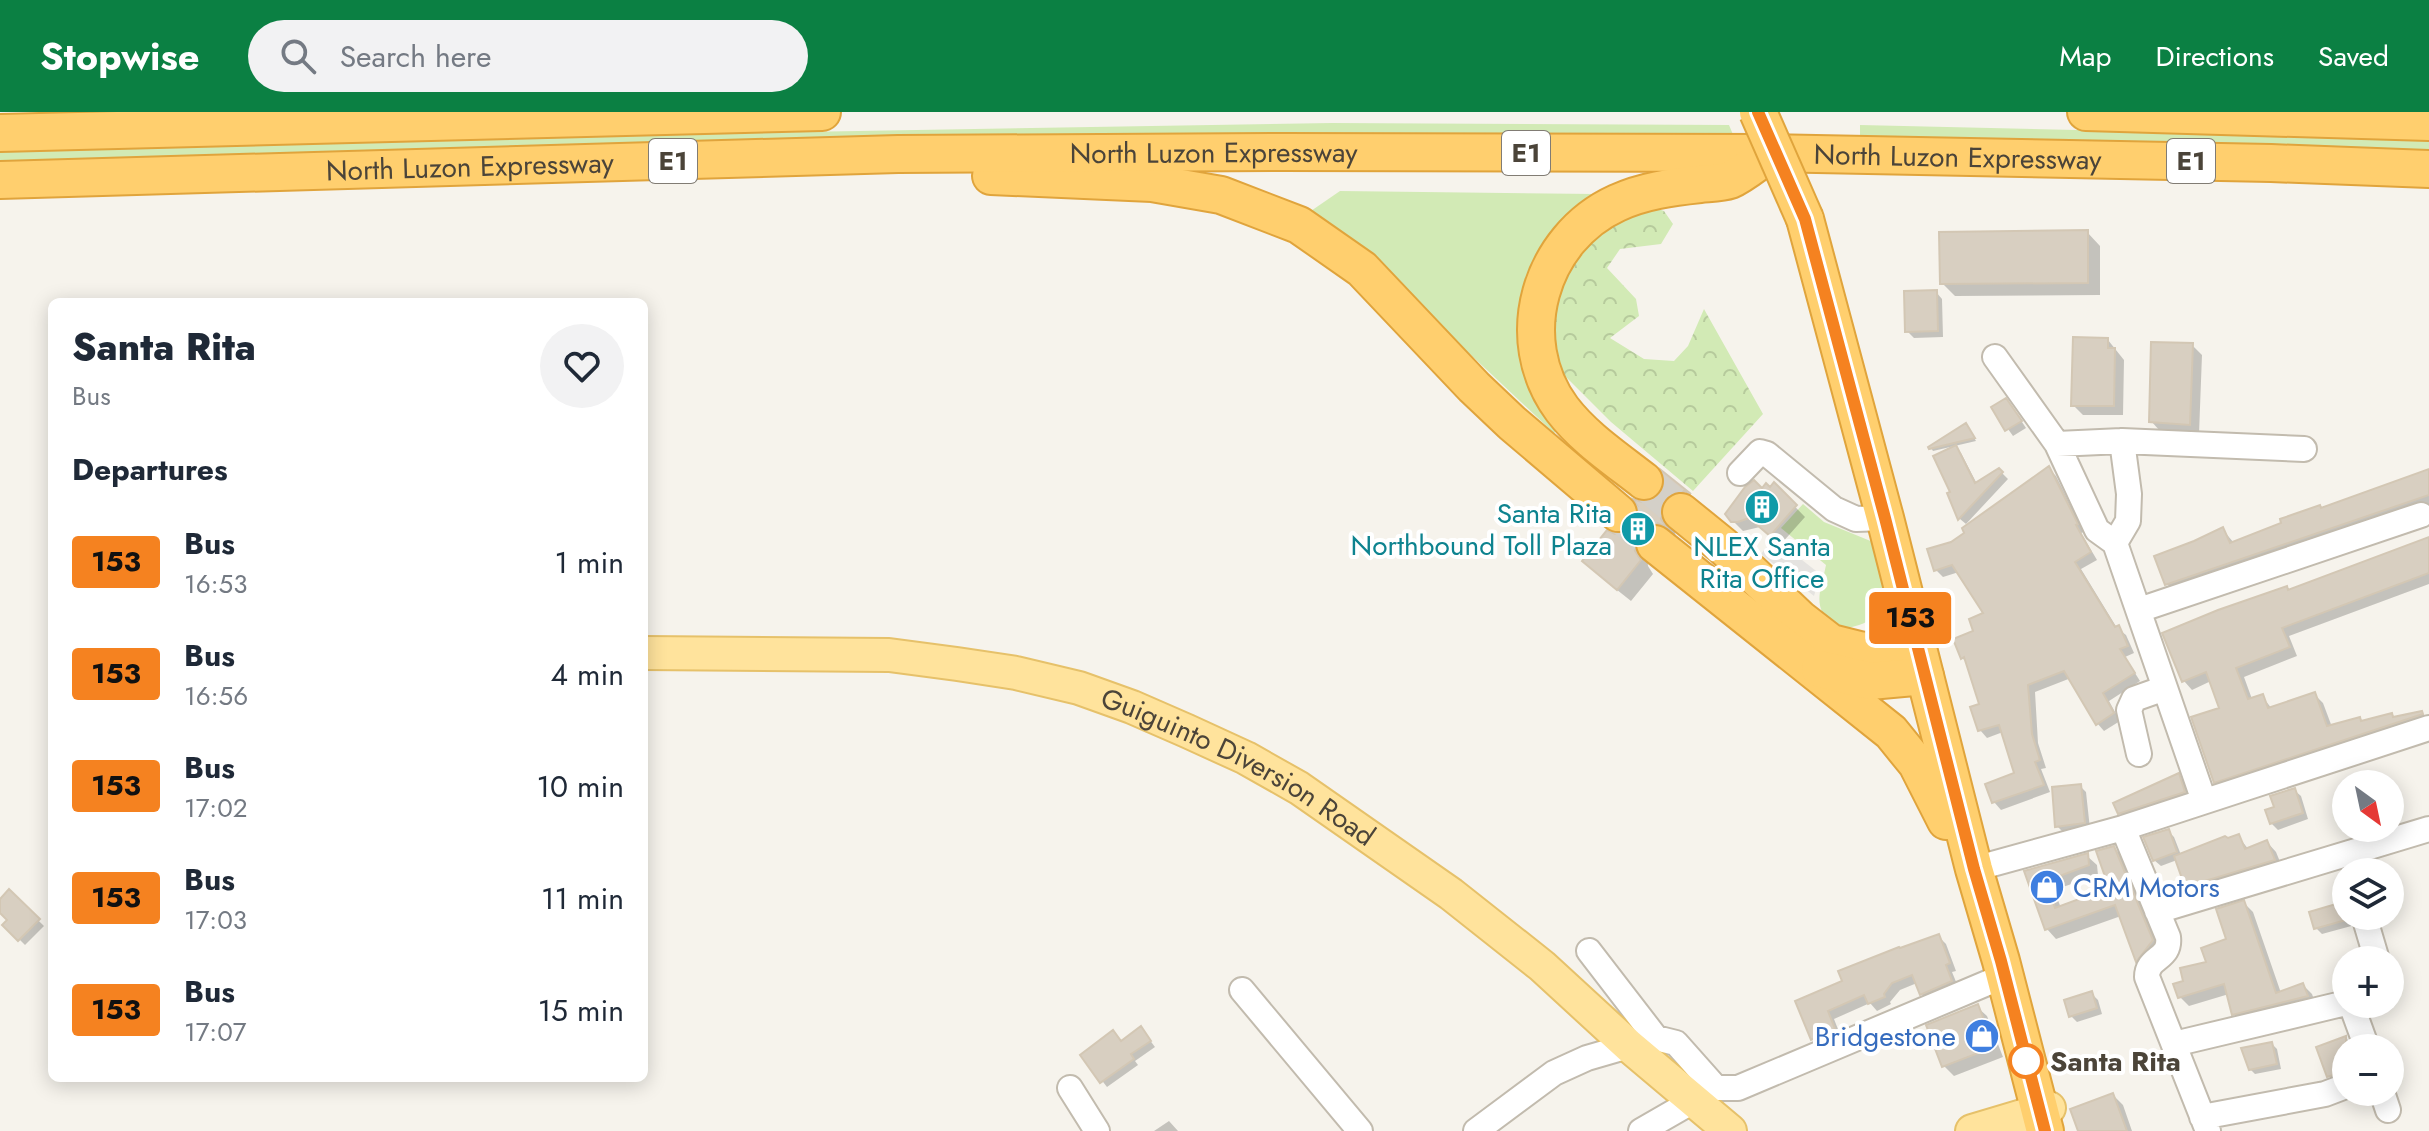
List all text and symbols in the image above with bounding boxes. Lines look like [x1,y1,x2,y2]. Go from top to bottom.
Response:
search box [248,20,808,92]
text: Stopwise [40,29,200,84]
icon: search [276,34,320,78]
text: Search here [340,35,491,78]
text: Map [2059,36,2111,77]
text: Directions [2155,36,2274,77]
text: Saved [2318,36,2389,77]
road number: E1 [1502,131,1550,175]
street label: North Luzon Expressway [1070,132,1358,174]
street label: North Luzon Expressway [1813,134,2103,181]
road number: E1 [649,139,697,183]
road number: E1 [2167,139,2215,183]
street label: North Luzon Expressway [325,142,615,192]
text: Santa Rita [72,319,256,374]
button: heart [540,324,624,408]
text: Bus [72,377,111,415]
text: Departures [72,448,228,491]
building icon: NLEX Santa Rita Office [1743,488,1781,526]
place label: Santa Rita Northbound Toll Plaza [1351,493,1612,566]
building icon: Santa Rita Northbound Toll Plaza [1619,510,1657,548]
text: Bus [184,522,235,565]
place label: NLEX Santa Rita Office [1693,526,1831,599]
text: 153 [91,541,141,582]
text: 1 min [555,541,624,584]
text: 16:53 [184,565,247,603]
line badge: 153 [1864,592,1956,644]
text: 153 [1885,597,1935,638]
text: Bus [184,634,235,677]
text: 153 [91,653,141,694]
text: 4 min [551,653,624,696]
text: 16:56 [184,677,248,715]
street label: Guiguinto Diversion Road [1095,678,1384,856]
text: Bus [184,746,235,789]
text: 153 [91,765,141,806]
text: 10 min [537,765,624,808]
north arrow [2332,770,2404,842]
map controls [2332,770,2404,1106]
text: 17:02 [184,789,248,827]
text: Bus [184,858,235,901]
button: layers [2332,858,2404,930]
place label: CRM Motors [2073,867,2220,908]
shop icon: CRM Motors [2028,868,2066,906]
text: 153 [91,877,141,918]
text: 11 min [541,877,624,920]
text: 17:03 [184,901,247,939]
button: + [2332,946,2404,1018]
text: Bus [184,970,235,1013]
text: 153 [91,989,141,1030]
text: 15 min [538,989,624,1032]
text: 17:07 [184,1013,246,1051]
place label: Bridgestone [1815,1016,1956,1057]
shop icon: Bridgestone [1963,1017,2001,1055]
button: − [2332,1034,2404,1106]
place label: Santa Rita [2050,1041,2181,1082]
marker: Santa Rita [2009,1044,2043,1078]

